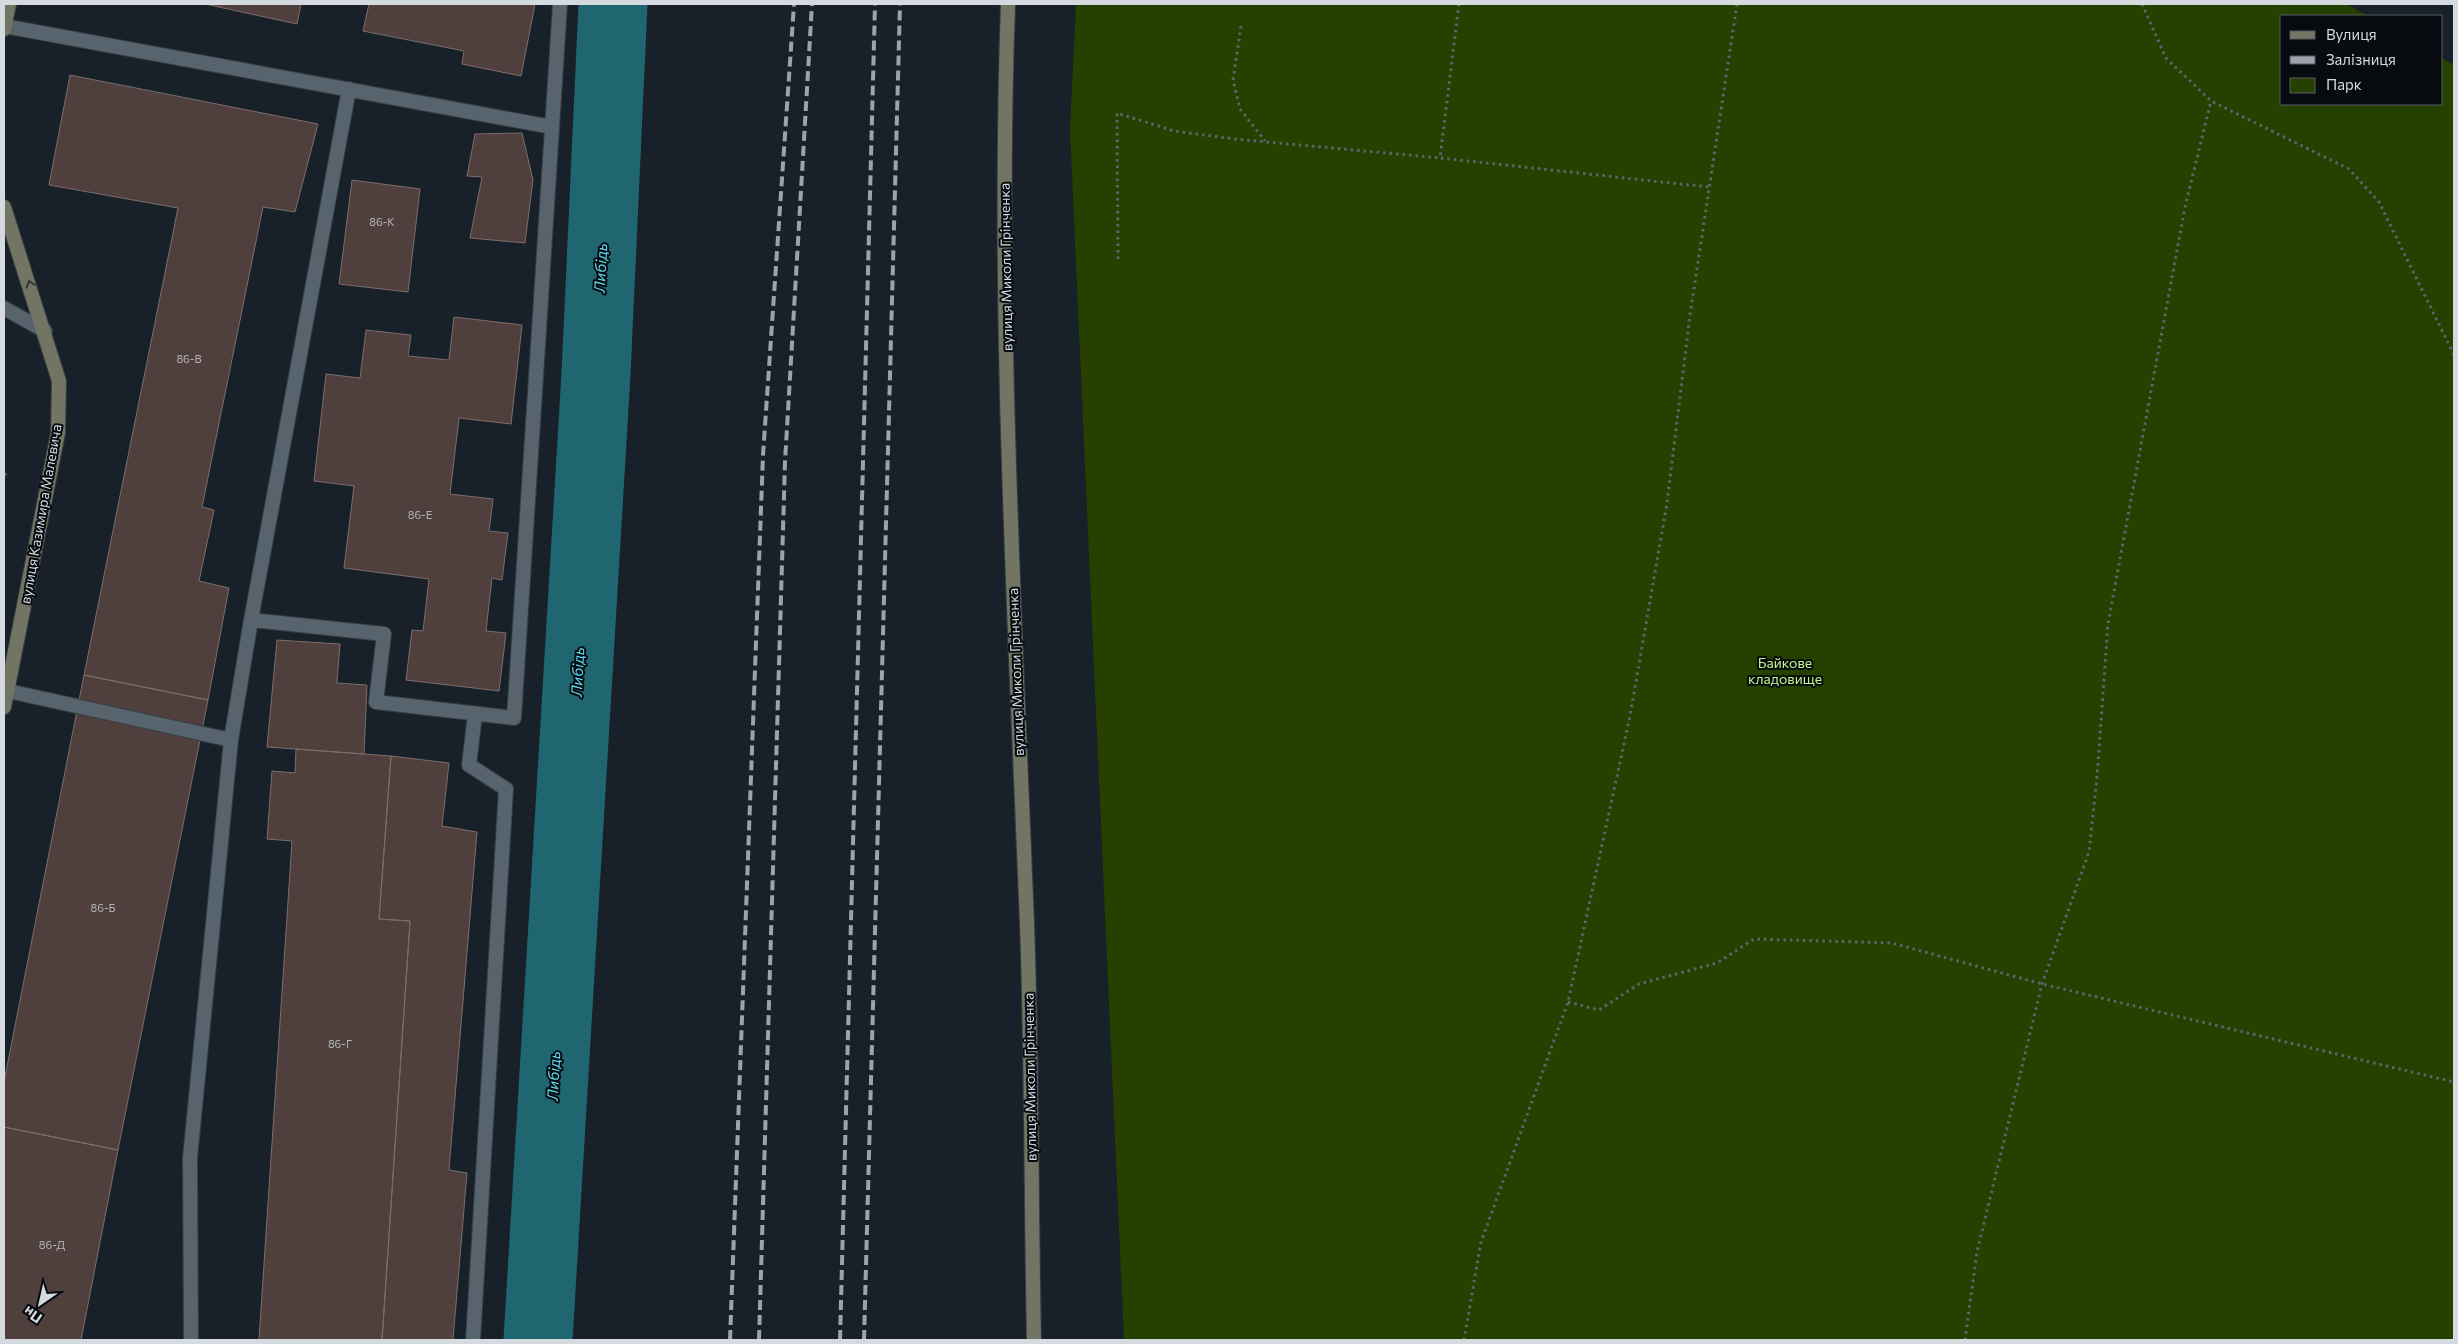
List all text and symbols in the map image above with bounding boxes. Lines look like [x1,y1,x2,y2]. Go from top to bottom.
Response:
legend [2280,15,2443,105]
text: Вулиця [2326,25,2377,43]
text: Залізниця [2326,50,2396,68]
text: Парк [2326,75,2362,93]
street label: вулиця Миколи Грінченка [996,183,1015,351]
house number: 86-К [369,215,395,228]
water label: Либідь [590,243,610,294]
one-way arrow [25,281,35,289]
house number: 86-В [176,352,202,365]
street label: вулиця Казимира Малевича [16,423,65,605]
house number: 86-Е [408,508,432,521]
street label: вулиця Миколи Грінченка [1004,588,1027,756]
water label: Либідь [567,647,587,698]
park label: Байкове кладовище [1748,654,1822,687]
house number: 86-Б [91,901,116,914]
street label: вулиця Миколи Грінченка [1020,993,1039,1161]
house number: 86-Г [328,1037,352,1050]
water label: Либідь [543,1051,563,1102]
house number: 86-Д [39,1238,66,1251]
north arrow [15,1279,65,1329]
text: Пн [20,1303,45,1327]

